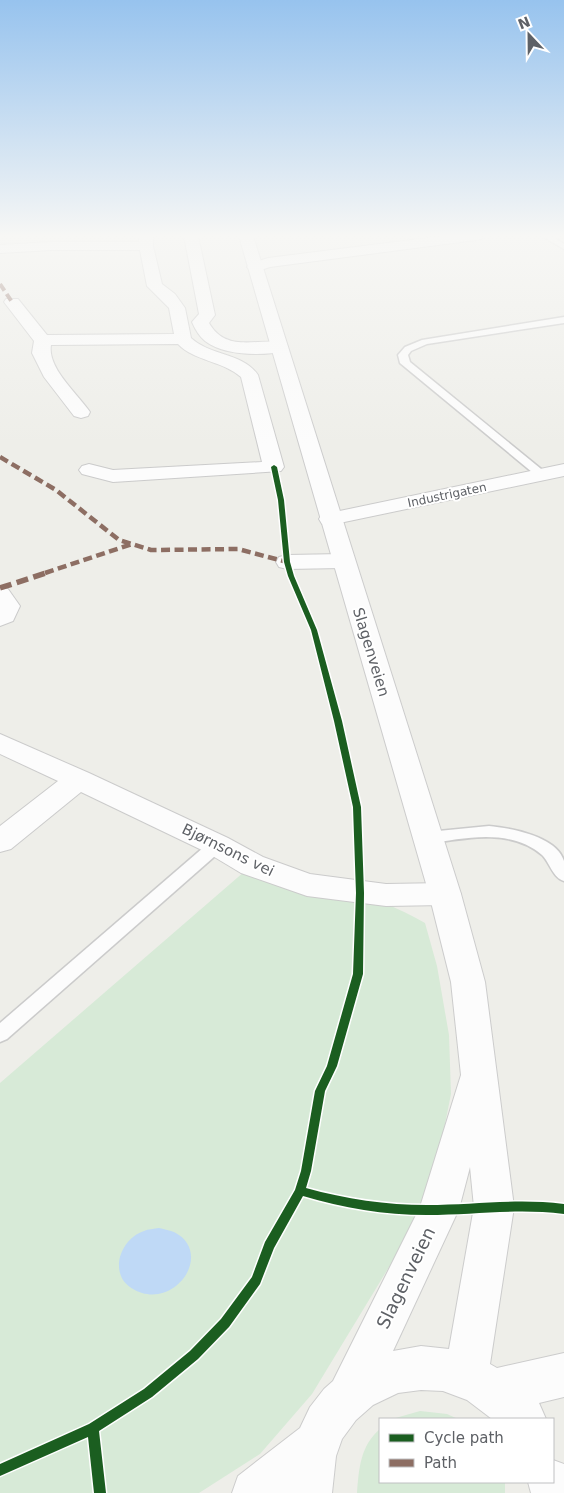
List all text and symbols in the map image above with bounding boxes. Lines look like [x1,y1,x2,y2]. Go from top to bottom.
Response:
north arrow [504,10,554,60]
text: N [516,13,533,33]
street label: Industrigaten [406,480,488,510]
street label: Slagenveien [349,605,393,699]
street label: Bjørnsons vei [179,820,277,880]
street label: Slagenveien [372,1223,439,1332]
legend [379,1418,554,1483]
text: Cycle path [424,1429,504,1447]
text: Path [424,1454,457,1472]

